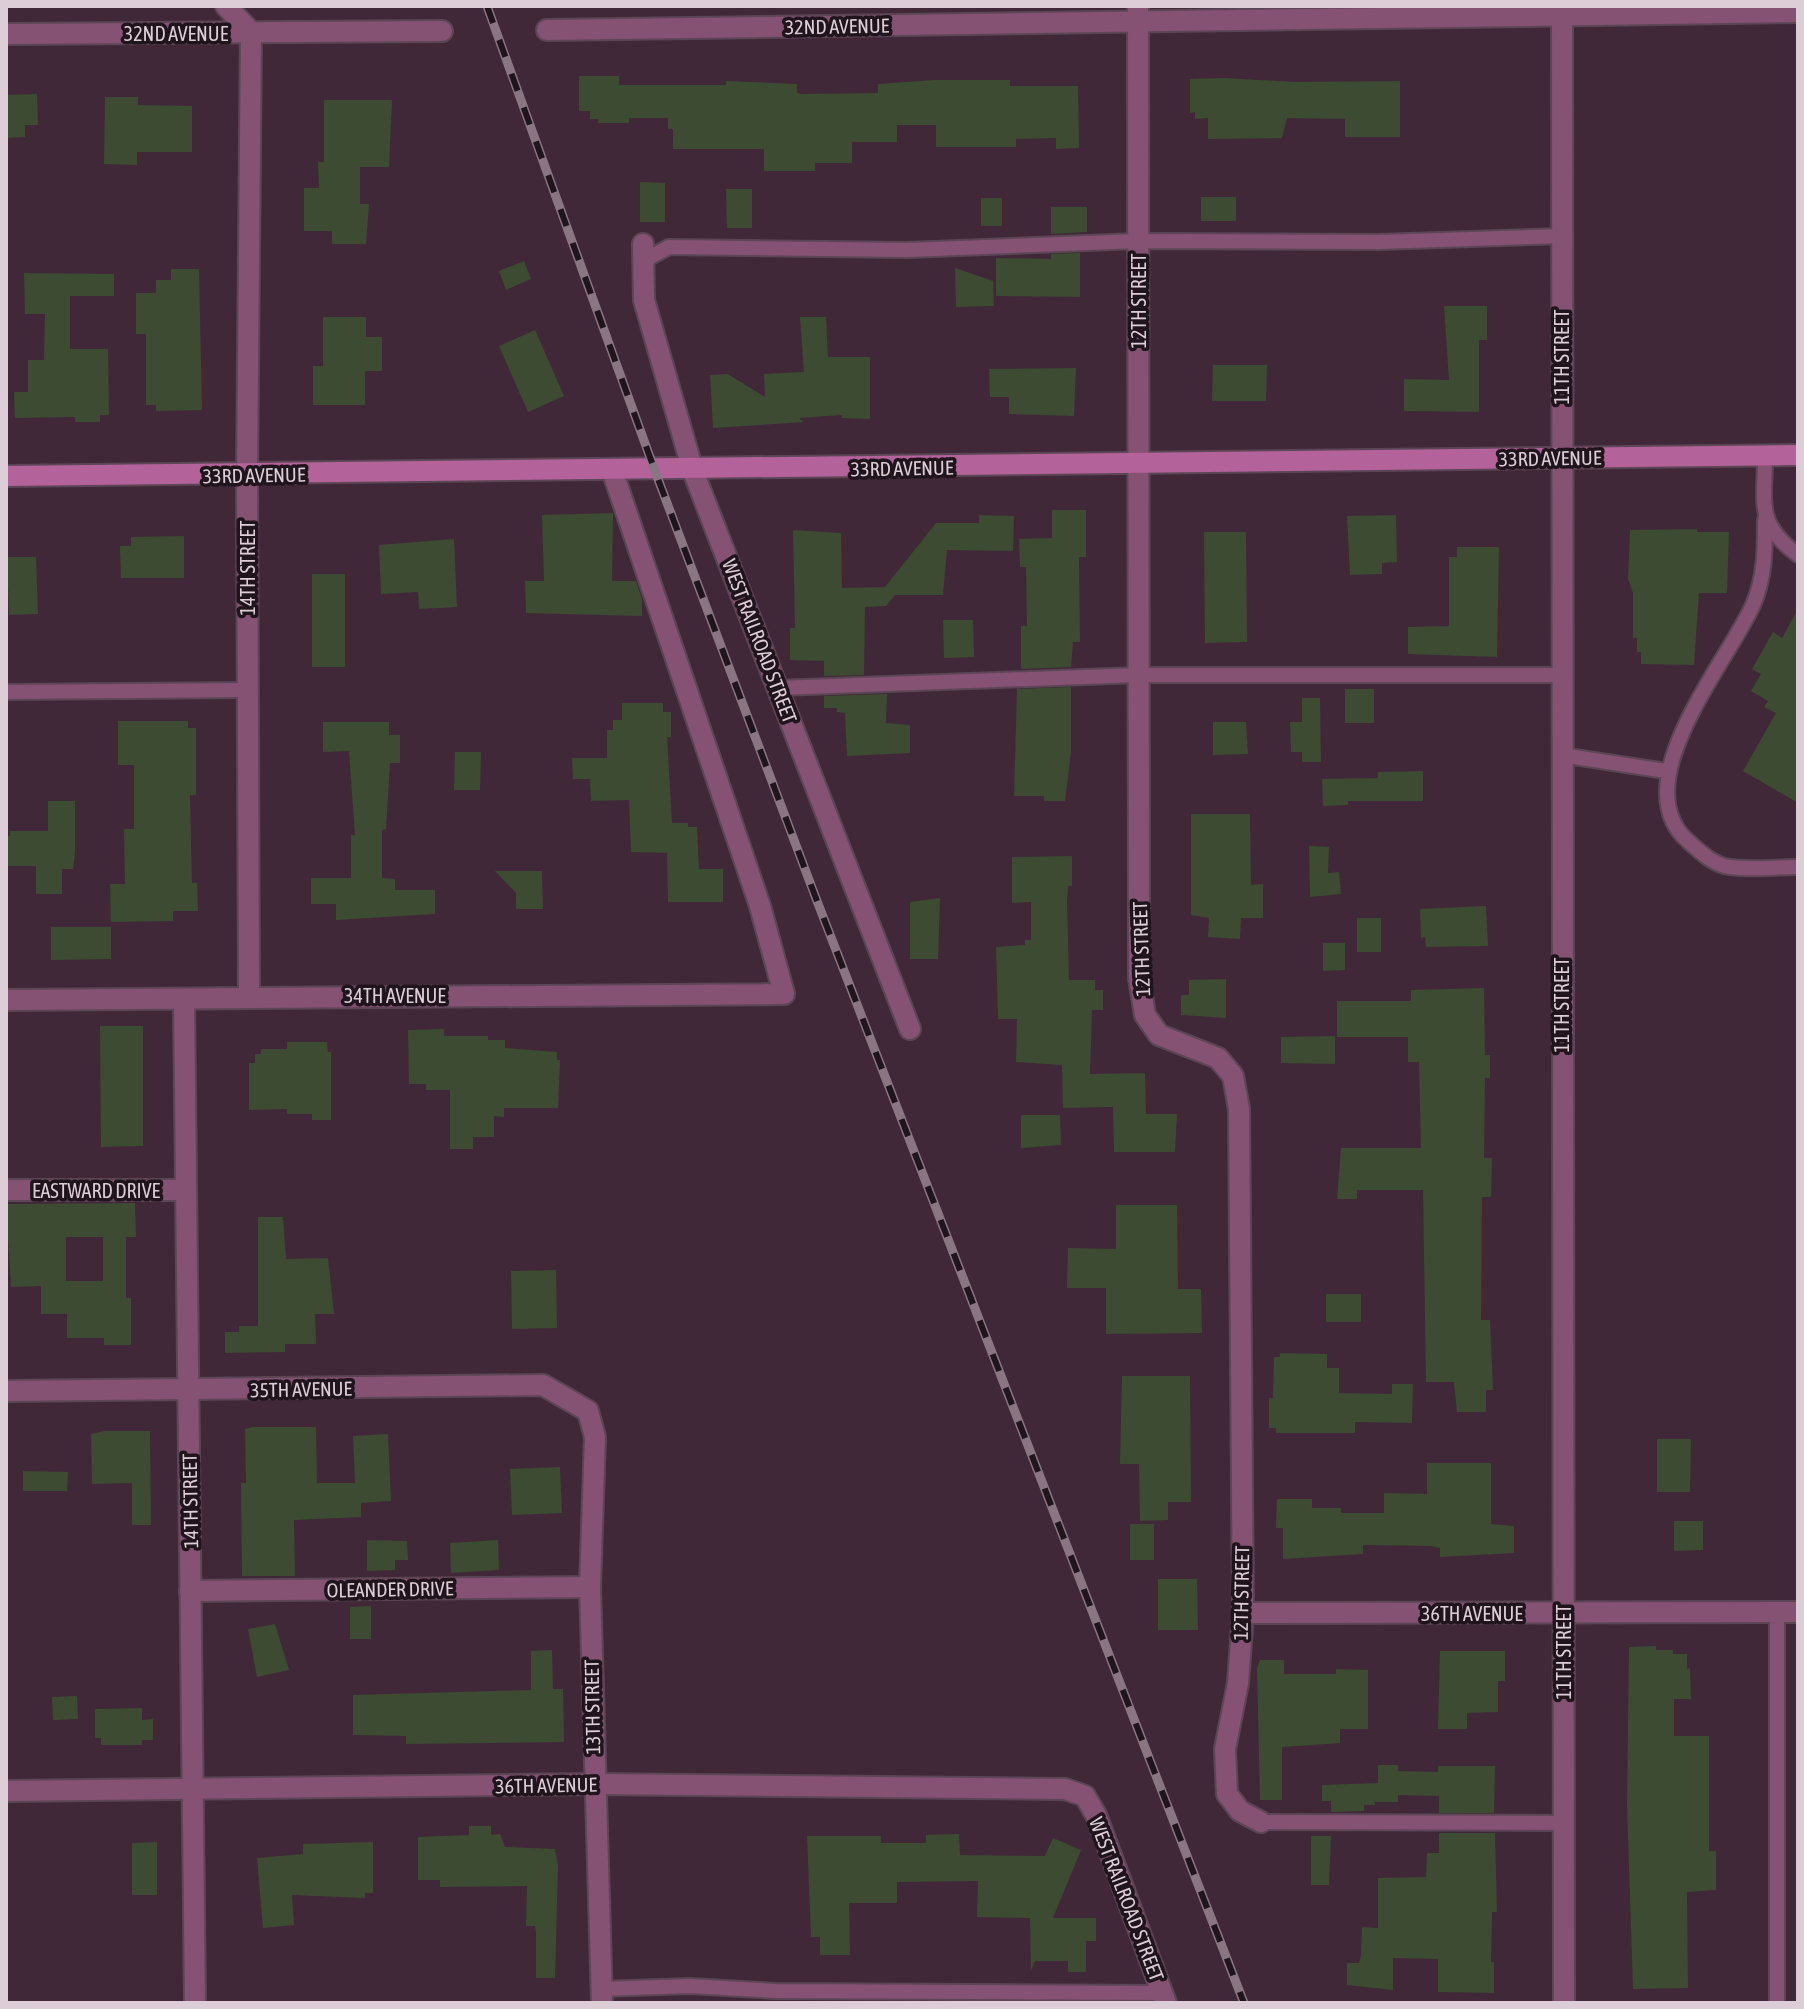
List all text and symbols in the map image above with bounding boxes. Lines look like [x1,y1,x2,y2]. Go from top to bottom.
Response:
street label: 32ND AVENUE [785,14,890,38]
street label: 32ND AVENUE [124,22,229,45]
street label: 12TH STREET [1127,253,1150,348]
street label: 11TH STREET [1550,309,1573,404]
street label: 33RD AVENUE [1499,446,1602,470]
street label: 33RD AVENUE [851,456,954,480]
street label: 33RD AVENUE [203,463,306,487]
street label: 14TH STREET [236,520,259,615]
street label: WEST RAILROAD STREET [718,556,802,726]
street label: 12TH STREET [1128,901,1154,997]
street label: 11TH STREET [1550,957,1573,1052]
street label: 34TH AVENUE [344,984,446,1007]
street label: EASTWARD DRIVE [32,1179,160,1202]
street label: 35TH AVENUE [250,1377,353,1401]
street label: 14TH STREET [178,1453,202,1549]
street label: 12TH STREET [1229,1545,1253,1641]
street label: OLEANDER DRIVE [326,1576,454,1602]
street label: 36TH AVENUE [1421,1602,1523,1625]
street label: 11TH STREET [1552,1604,1575,1699]
street label: 13TH STREET [580,1659,604,1755]
street label: 36TH AVENUE [495,1773,598,1797]
street label: WEST RAILROAD STREET [1085,1814,1169,1984]

